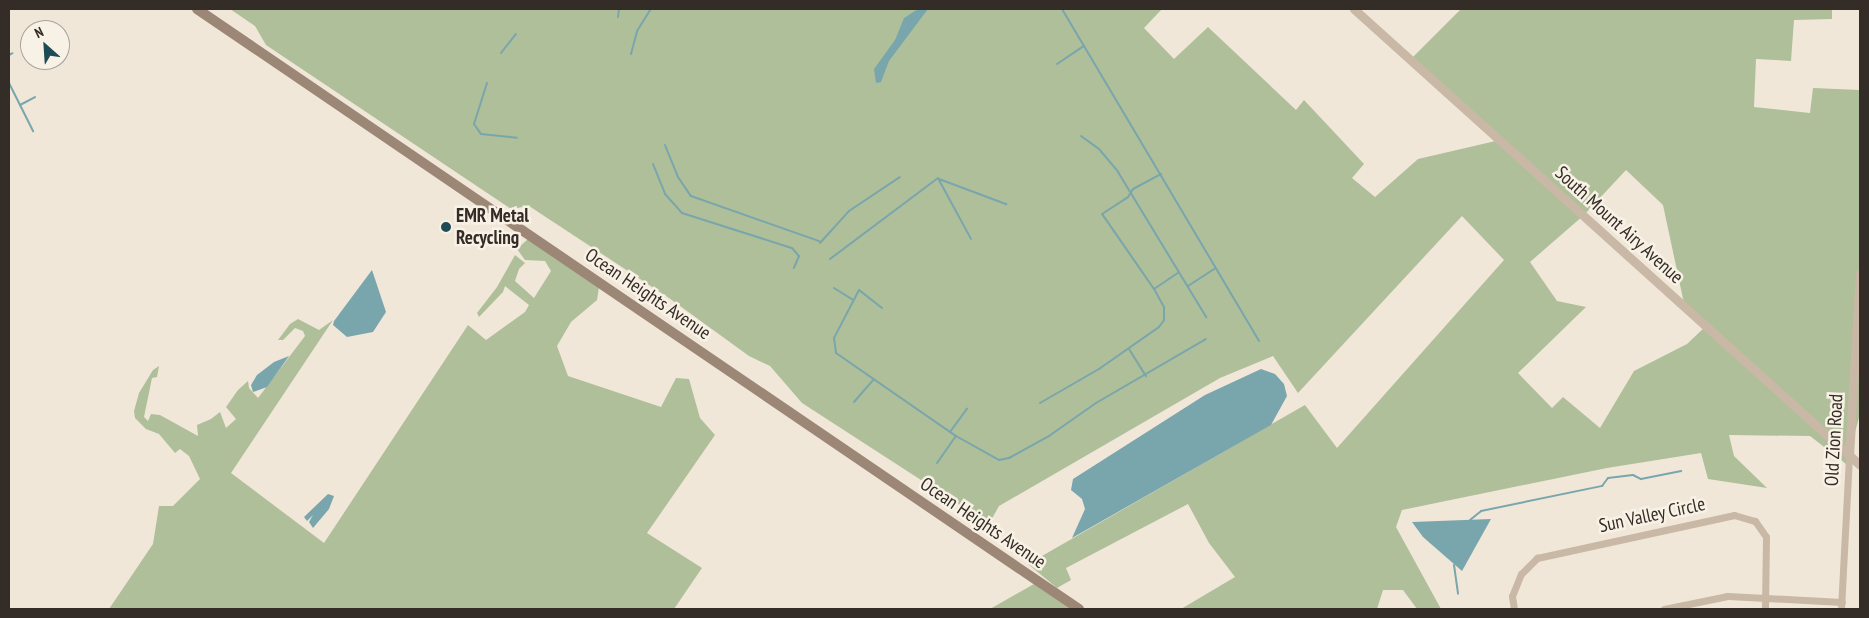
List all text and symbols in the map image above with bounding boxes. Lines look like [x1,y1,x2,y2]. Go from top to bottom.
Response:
north arrow [20,20,70,70]
text: N [32,23,46,42]
street label: South Mount Airy Avenue [1550,161,1688,289]
place label: EMR Metal Recycling [456,205,529,249]
marker: EMR Metal Recycling [440,221,452,233]
street label: Ocean Heights Avenue [581,243,715,345]
street label: Old Zion Road [1820,393,1848,487]
street label: Ocean Heights Avenue [916,472,1050,574]
street label: Sun Valley Circle [1596,493,1708,537]

